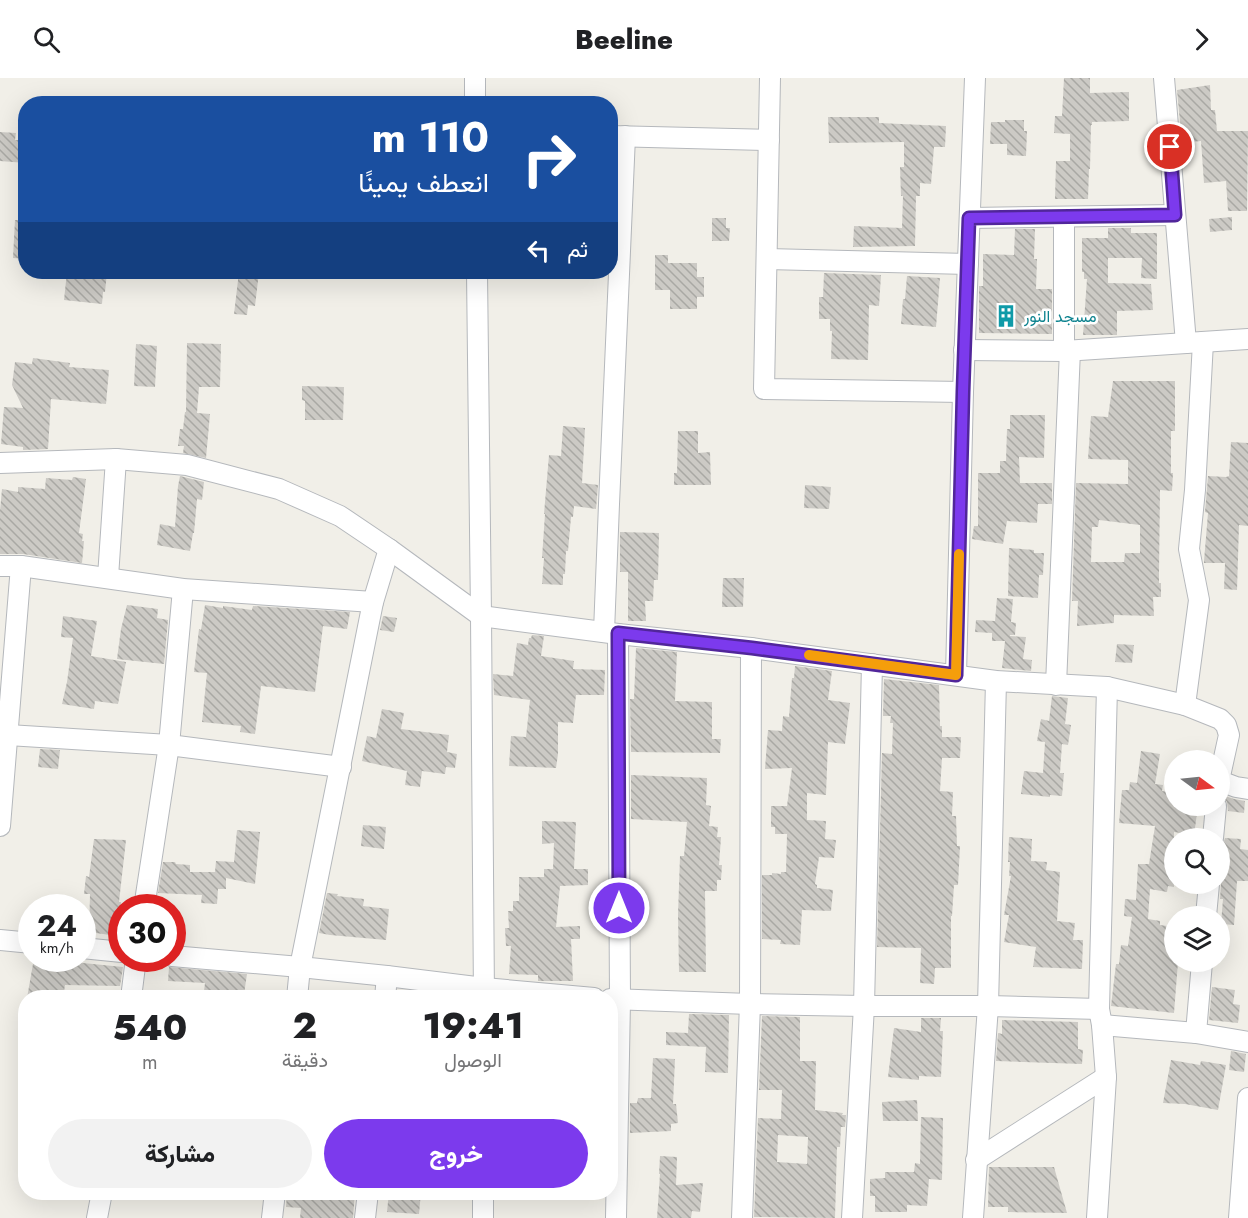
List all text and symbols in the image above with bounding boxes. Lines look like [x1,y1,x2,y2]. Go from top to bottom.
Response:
text: Beeline [575,20,673,59]
icon: search [30,23,63,56]
icon: forward [1185,23,1218,56]
text: 110 m [371,107,489,168]
icon: right [510,120,588,198]
pin [1144,121,1195,172]
icon: arrive [1153,130,1186,163]
text: انعطف يمينًا [358,163,489,202]
text: ثم [567,233,588,265]
icon: left [522,234,555,267]
building icon: مسجد النور [993,303,1019,329]
place label: مسجد النور [1023,305,1097,328]
north arrow [1164,750,1230,816]
map controls [1164,750,1230,972]
button: search [1164,828,1230,894]
position arrow [587,876,651,940]
speed limit sign: 30 [108,894,186,972]
text: 24 [37,904,77,947]
button: layers [1164,906,1230,972]
text: km/h [40,937,74,959]
text: 2 [293,999,317,1051]
text: 19:41 [422,999,524,1051]
text: 540 [112,1001,187,1053]
text: دقيقة [282,1046,328,1075]
text: الوصول [444,1046,502,1075]
text: m [142,1048,158,1077]
button: مشاركة [48,1119,312,1188]
button: خروج [324,1119,588,1188]

